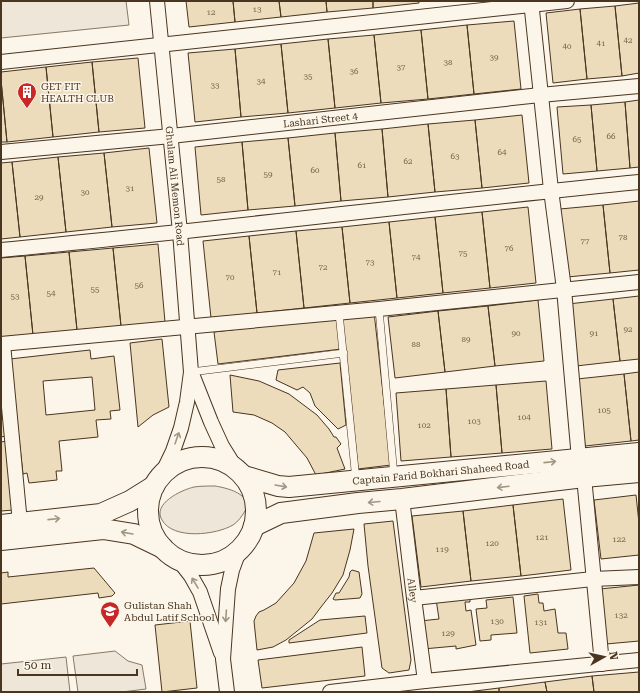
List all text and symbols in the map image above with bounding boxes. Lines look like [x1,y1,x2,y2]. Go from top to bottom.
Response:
house number: 13 [253,5,262,14]
house number: 12 [207,8,216,17]
house number: 42 [624,36,633,45]
house number: 41 [597,39,606,48]
house number: 40 [563,42,572,51]
house number: 39 [490,53,499,62]
house number: 38 [444,58,453,67]
house number: 37 [397,63,406,72]
house number: 36 [350,67,359,76]
house number: 35 [304,72,313,81]
house number: 34 [257,77,266,86]
building icon: GET FIT HEALTH CLUB [16,81,38,109]
place label: GET FIT HEALTH CLUB [41,81,114,104]
house number: 33 [211,81,220,90]
street label: Lashari Street 4 [282,110,359,130]
street label: Ghulam Ali Memon Road [163,126,186,247]
house number: 66 [607,132,616,141]
house number: 65 [573,135,582,144]
house number: 64 [498,148,507,157]
house number: 63 [451,152,460,161]
house number: 62 [404,157,413,166]
house number: 61 [358,161,367,170]
house number: 60 [311,166,320,175]
house number: 59 [264,170,273,179]
house number: 58 [217,175,226,184]
house number: 31 [126,184,135,193]
house number: 30 [81,188,90,197]
house number: 29 [35,193,44,202]
house number: 78 [619,233,628,242]
house number: 77 [581,237,590,246]
house number: 76 [505,244,514,253]
house number: 75 [459,249,468,258]
house number: 74 [412,253,421,262]
house number: 73 [366,258,375,267]
house number: 72 [319,263,328,272]
house number: 71 [273,268,282,277]
house number: 70 [226,273,235,282]
house number: 56 [135,281,144,290]
house number: 55 [91,285,100,294]
house number: 54 [47,289,56,298]
house number: 53 [11,292,20,301]
house number: 92 [624,325,633,334]
house number: 90 [512,329,521,338]
house number: 91 [590,329,599,338]
house number: 89 [462,335,471,344]
house number: 88 [412,340,421,349]
house number: 105 [597,406,611,415]
house number: 104 [517,413,531,422]
house number: 103 [467,417,481,426]
house number: 102 [417,421,431,430]
one-way arrow [174,433,182,445]
one-way arrow [543,458,556,465]
street label: Captain Farid Bokhari Shaheed Road [352,459,530,487]
one-way arrow [275,482,288,490]
one-way arrow [497,483,510,491]
one-way arrow [368,498,381,506]
one-way arrow [47,515,60,523]
one-way arrow [121,529,134,537]
house number: 121 [535,533,549,542]
house number: 122 [612,535,626,544]
house number: 120 [485,539,499,548]
house number: 119 [435,545,449,554]
one-way arrow [190,577,198,589]
street label: Alley [406,577,420,603]
school or university icon: Gulistan Shah Abdul Latif School [99,600,121,628]
place label: Gulistan Shah Abdul Latif School [124,600,215,623]
one-way arrow [223,609,230,622]
house number: 132 [614,611,628,620]
house number: 130 [490,617,504,626]
house number: 131 [534,618,548,627]
house number: 129 [441,629,455,638]
north arrow [584,637,624,677]
scale bar [18,651,137,677]
text: N [606,651,621,661]
text: 50 m [24,658,51,672]

